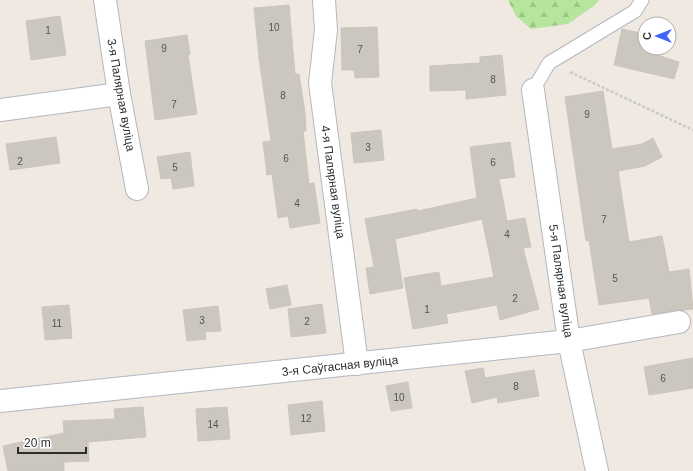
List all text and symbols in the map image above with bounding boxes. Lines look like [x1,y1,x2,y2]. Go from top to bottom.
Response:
north arrow [637,16,677,56]
house number: 10 [268,22,280,33]
house number: 1 [45,25,51,36]
text: С [641,32,653,40]
street label: 3-я Палярная вуліца [104,38,138,153]
house number: 9 [161,43,167,54]
house number: 7 [357,44,363,55]
house number: 8 [490,74,496,85]
house number: 8 [280,90,286,101]
house number: 7 [171,99,177,110]
house number: 9 [584,109,590,120]
street label: 4-я Палярная вуліца [318,124,348,240]
house number: 3 [365,142,371,153]
house number: 6 [283,153,289,164]
house number: 2 [17,156,23,167]
house number: 6 [490,157,496,168]
house number: 5 [172,162,178,173]
house number: 4 [294,198,300,209]
house number: 7 [601,214,607,225]
street label: 5-я Палярная вуліца [546,223,576,339]
house number: 4 [504,229,510,240]
house number: 5 [612,273,618,284]
house number: 2 [512,293,518,304]
house number: 1 [424,304,430,315]
house number: 3 [199,315,205,326]
house number: 2 [304,316,310,327]
house number: 11 [52,318,63,329]
street label: 3-я Саўгасная вуліца [281,353,399,379]
house number: 6 [660,373,666,384]
house number: 8 [513,381,519,392]
house number: 10 [393,392,405,403]
house number: 12 [300,413,312,424]
house number: 14 [207,419,219,430]
scale bar [18,429,86,455]
text: 20 m [24,436,51,450]

